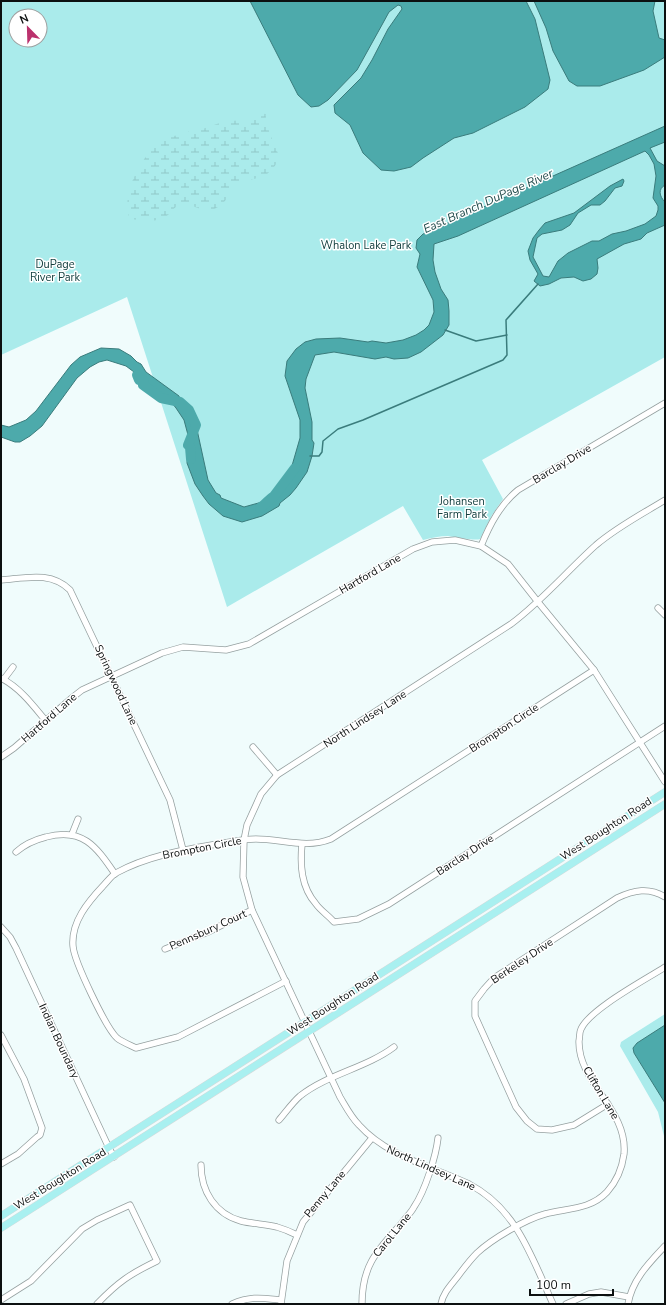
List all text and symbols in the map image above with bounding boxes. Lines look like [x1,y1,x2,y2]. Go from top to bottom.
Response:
north arrow [8,8,48,48]
text: N [18,11,31,28]
water label: East Branch DuPage River [421,165,556,237]
park label: Whalon Lake Park [321,238,412,253]
park label: DuPage River Park [30,257,81,285]
street label: Barclay Drive [530,441,594,487]
park label: Johansen Farm Park [437,494,487,522]
street label: Hartford Lane [336,550,404,598]
street label: Springwood Lane [91,642,141,728]
street label: North Lindsey Lane [321,686,409,751]
street label: Hartford Lane [18,690,80,746]
street label: Brompton Circle [466,700,542,756]
street label: West Boughton Road [557,794,655,864]
street label: Barclay Drive [433,831,497,879]
street label: Brompton Circle [161,833,243,863]
street label: Pennsbury Court [167,906,249,954]
street label: Berkeley Drive [488,935,556,987]
street label: West Boughton Road [284,969,382,1039]
street label: Indian Boundary [35,1001,83,1081]
street label: Clifton Lane [579,1064,623,1122]
street label: North Lindsey Lane [384,1142,478,1194]
street label: West Boughton Road [11,1144,109,1214]
street label: Penny Lane [301,1167,349,1221]
street label: Carol Lane [369,1210,415,1260]
scale bar [530,1271,613,1297]
text: 100 m [536,1277,571,1293]

